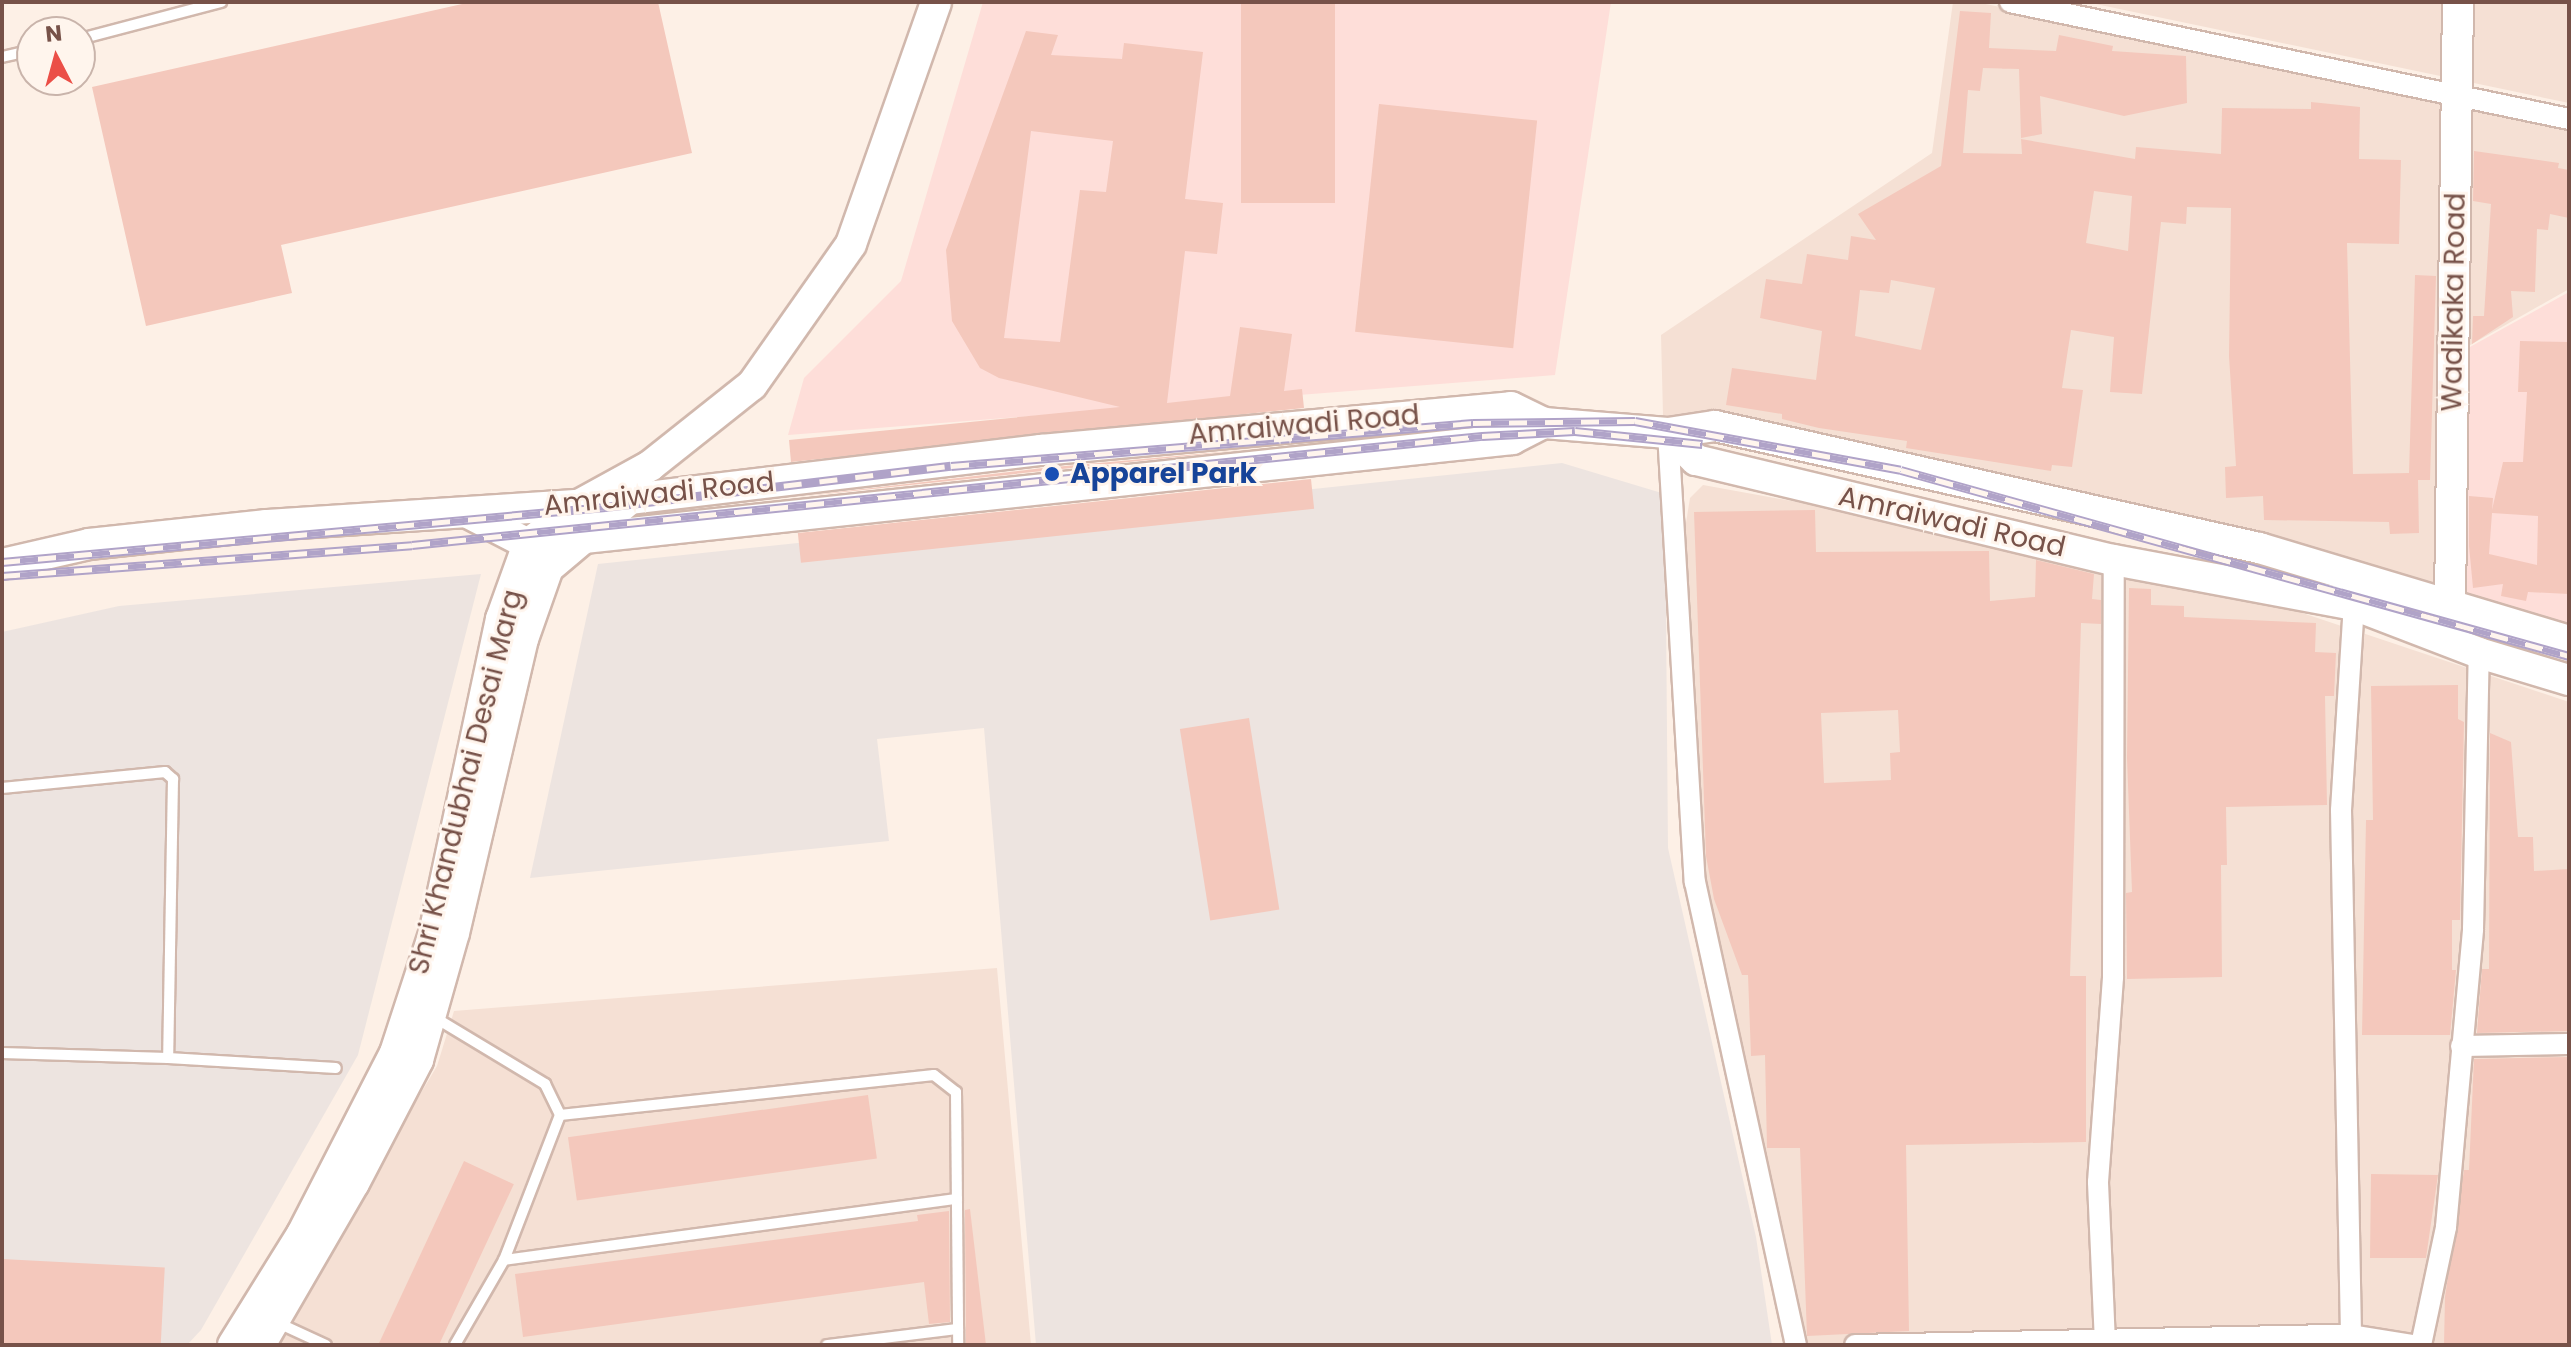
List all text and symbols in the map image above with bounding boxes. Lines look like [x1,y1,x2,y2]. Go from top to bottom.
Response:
north arrow [16,16,96,96]
text: N [44,17,63,50]
street label: Wadikaka Road [2435,192,2473,412]
street label: Amraiwadi Road [1187,398,1421,452]
place label: Apparel Park [1070,457,1257,491]
marker: Apparel Park [1041,463,1063,485]
street label: Amraiwadi Road [542,465,776,523]
street label: Amraiwadi Road [1835,480,2069,564]
street label: Shri Khandubhai Desai Marg [402,586,530,978]

